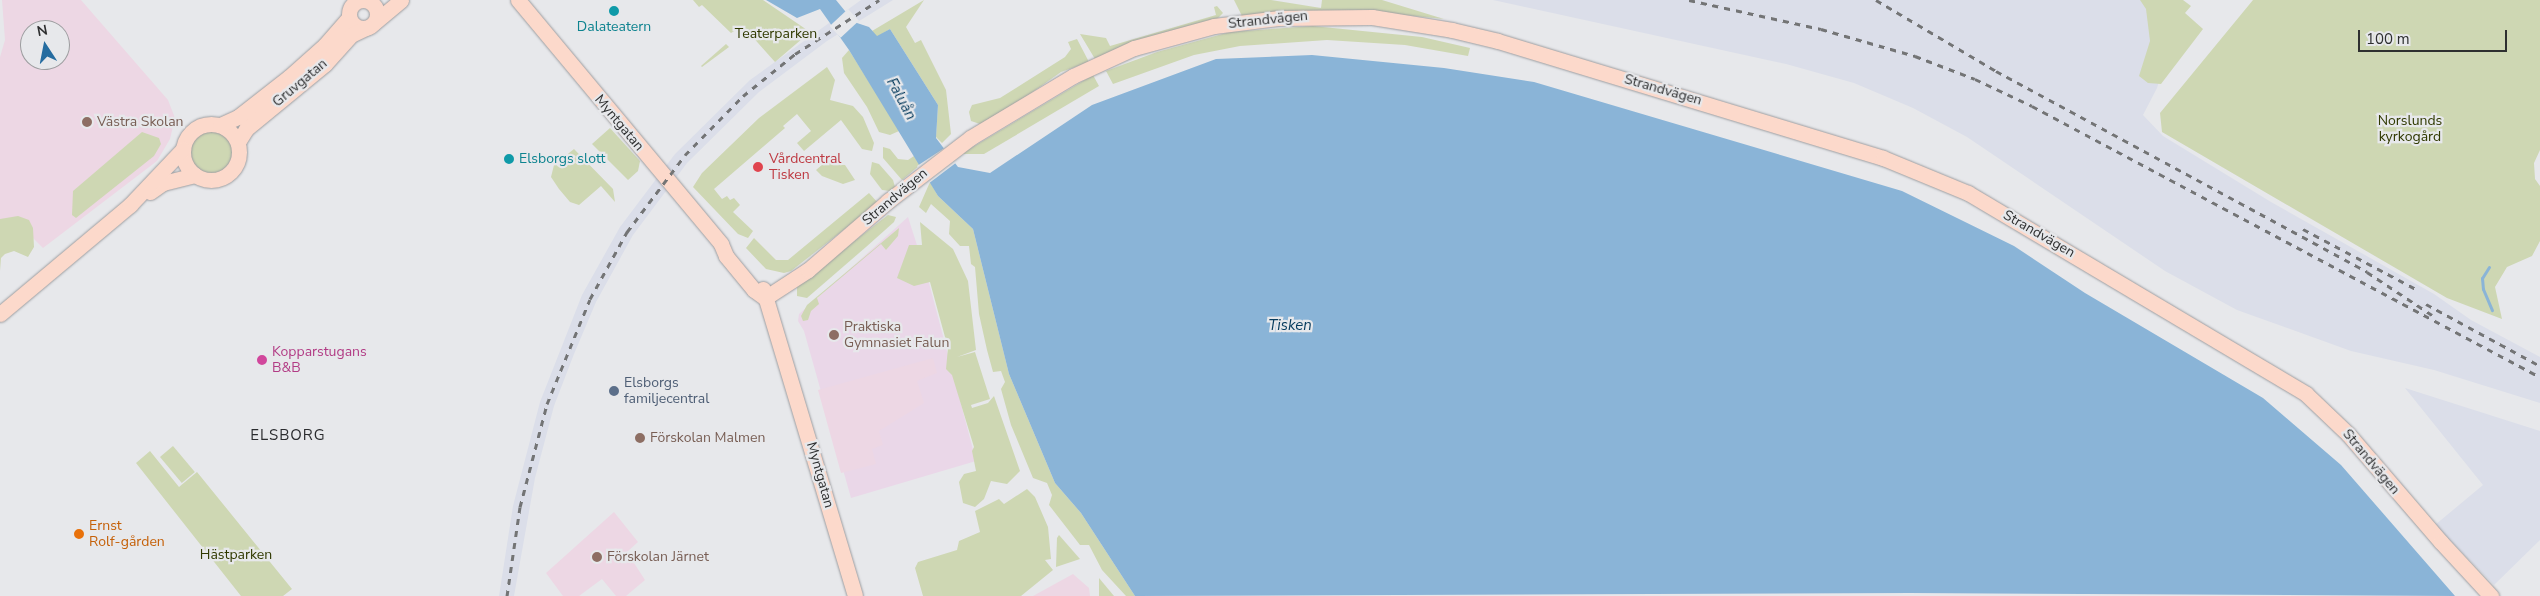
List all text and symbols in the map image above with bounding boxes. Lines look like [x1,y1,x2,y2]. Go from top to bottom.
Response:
marker: Dalateatern [608,5,620,17]
street label: Strandvägen [1227,7,1309,33]
place label: Dalateatern [577,19,651,35]
north arrow [20,20,70,70]
text: N [35,20,49,41]
scale bar [2360,20,2509,52]
park label: Teaterparken [735,26,817,42]
text: 100 m [2366,29,2410,49]
street label: Gruvgatan [269,55,331,111]
street label: Strandvägen [1622,71,1704,109]
water label: Faluån [882,75,920,123]
street label: Myntgatan [591,92,647,154]
park label: Norslunds kyrkogård [2378,113,2442,146]
place label: Västra Skolan [97,114,184,130]
marker: Västra Skolan [81,116,93,128]
place label: Elsborgs slott [519,151,606,167]
place label: Vårdcentral Tisken [769,151,841,184]
marker: Elsborgs slott [503,153,515,165]
marker: Vårdcentral Tisken [751,160,765,174]
street label: Strandvägen [859,165,931,229]
street label: Strandvägen [2000,207,2078,261]
water label: Tisken [1268,317,1312,335]
place label: Praktiska Gymnasiet Falun [844,319,949,352]
marker: Praktiska Gymnasiet Falun [828,329,840,341]
place label: Kopparstugans B&B [272,344,367,377]
marker: Kopparstugans B&B [256,354,268,366]
place label: Elsborgs familjecentral [624,375,709,408]
marker: Elsborgs familjecentral [608,385,620,397]
street label: Strandvägen [2339,426,2403,498]
district label: ELSBORG [249,427,327,445]
place label: Förskolan Malmen [650,430,766,446]
marker: Förskolan Malmen [634,432,646,444]
street label: Myntgatan [803,440,837,510]
place label: Ernst Rolf-gården [89,518,165,550]
marker: Ernst Rolf-gården [73,528,85,540]
park label: Hästparken [200,547,272,563]
place label: Förskolan Järnet [607,549,709,565]
marker: Förskolan Järnet [591,551,603,563]

